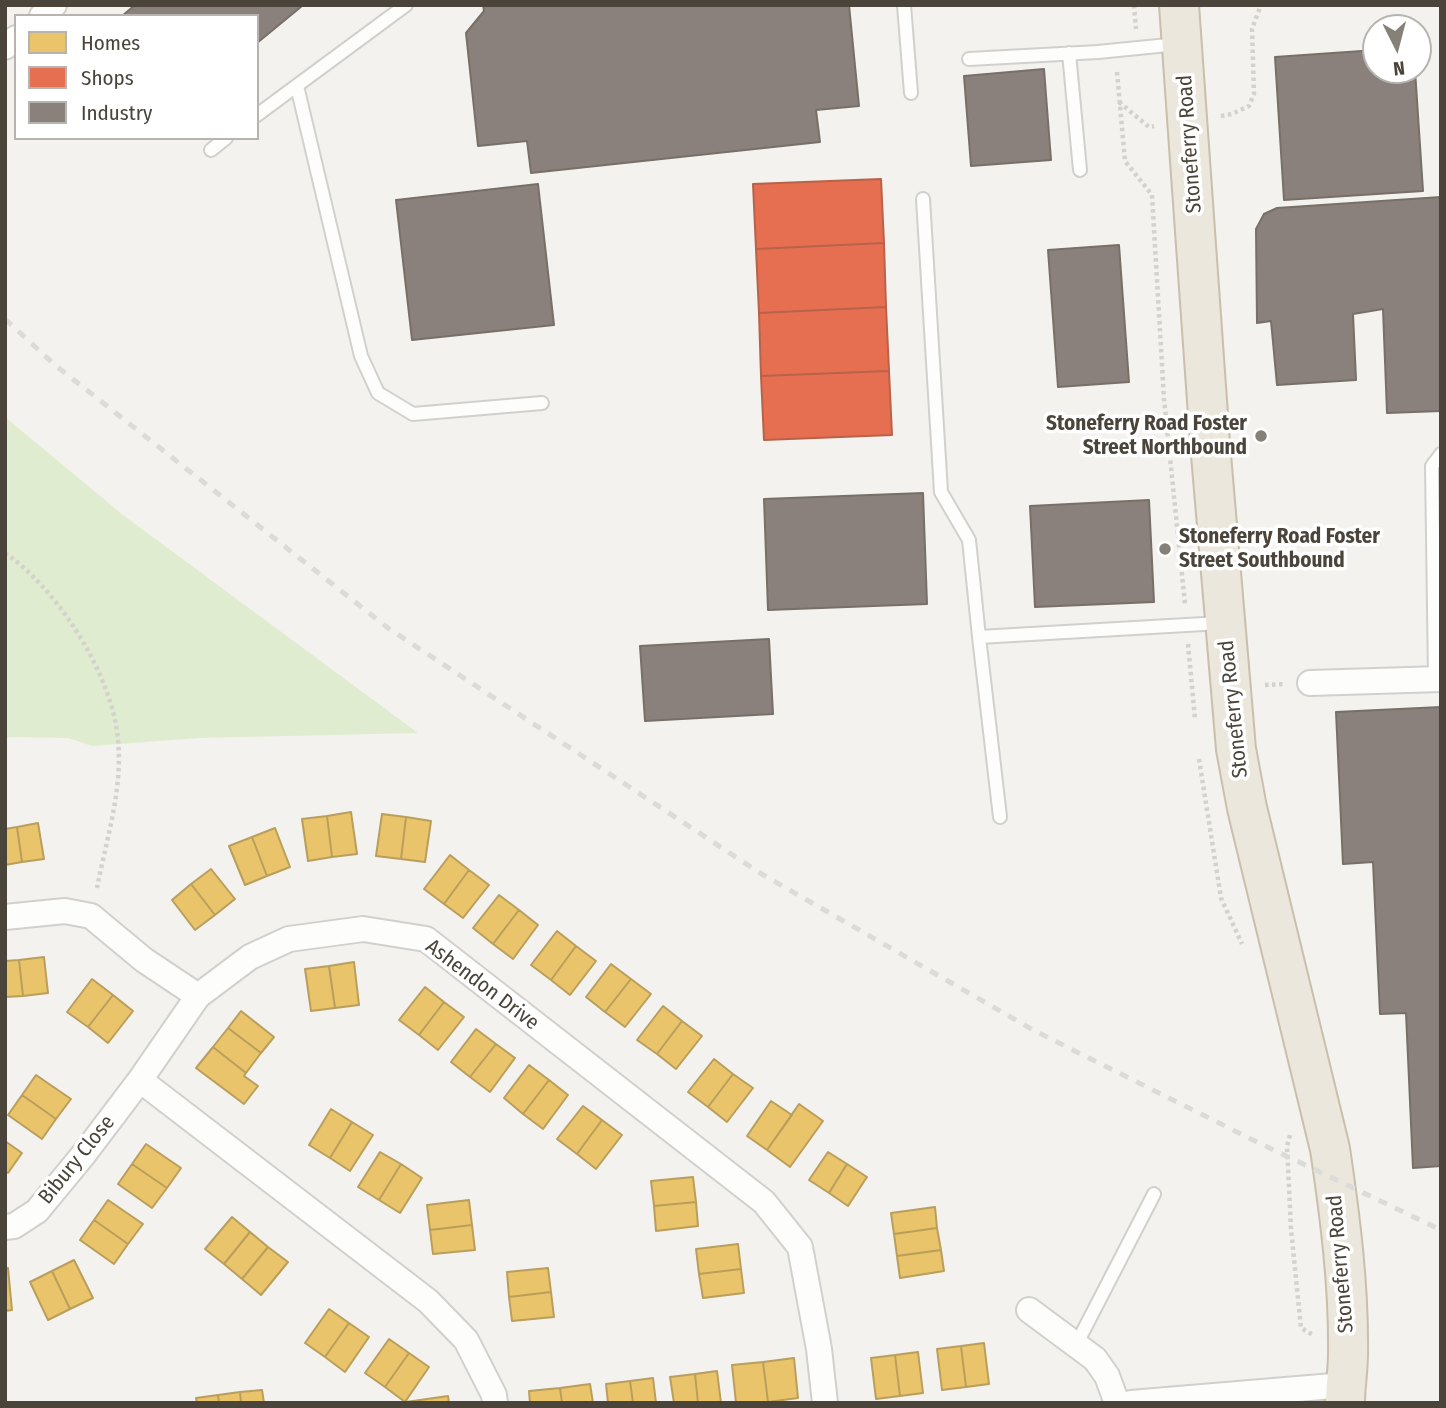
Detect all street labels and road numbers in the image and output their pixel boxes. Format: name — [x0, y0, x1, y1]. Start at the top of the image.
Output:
street label: Stoneferry Road — [1173, 74, 1207, 214]
street label: Stoneferry Road — [1214, 639, 1254, 779]
street label: Ashendon Drive — [420, 934, 544, 1036]
street label: Bibury Close — [34, 1111, 120, 1209]
street label: Stoneferry Road — [1322, 1194, 1360, 1334]

